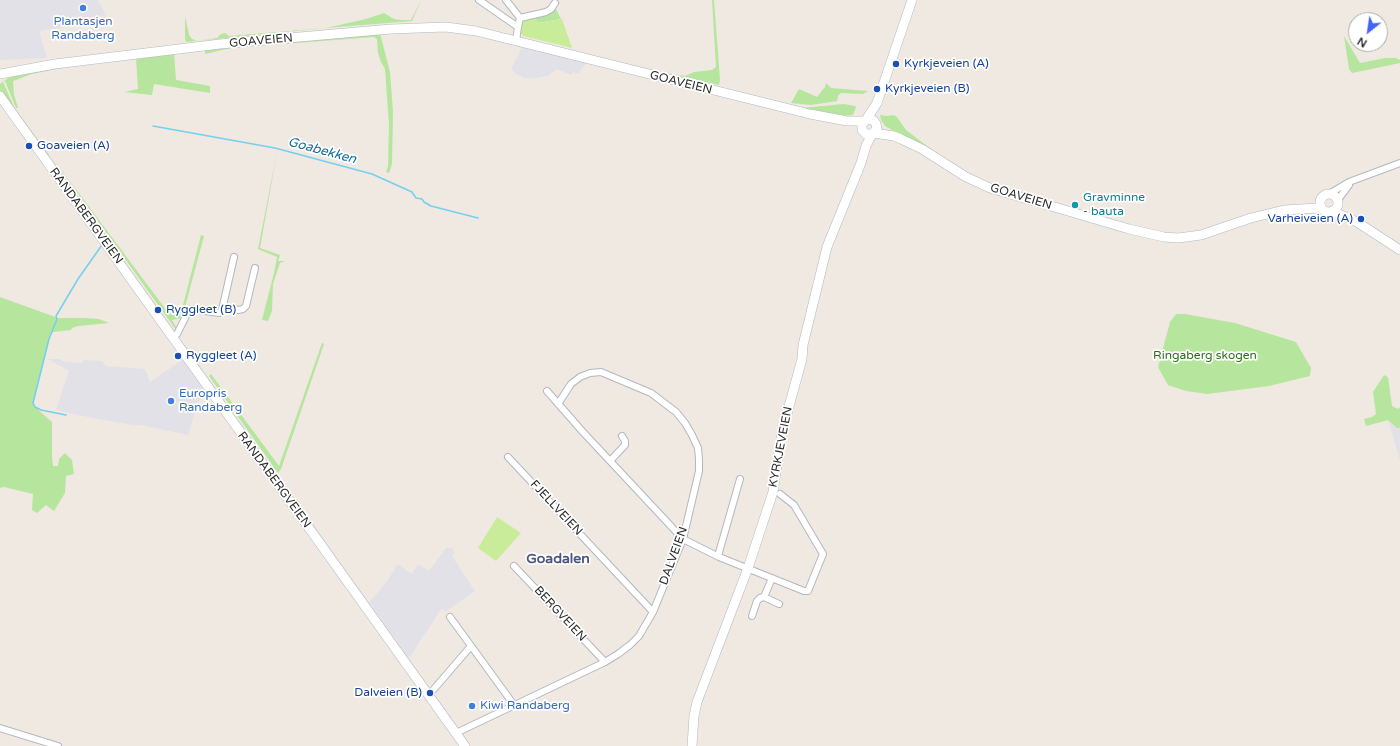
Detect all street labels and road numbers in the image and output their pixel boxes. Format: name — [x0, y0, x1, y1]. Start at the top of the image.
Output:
street label: GOAVEIEN — [229, 31, 293, 51]
street label: GOAVEIEN — [648, 68, 714, 98]
street label: RANDABERGVEIEN — [46, 165, 126, 267]
street label: GOAVEIEN — [988, 181, 1054, 213]
street label: KYRKJEVEIEN — [766, 405, 796, 489]
street label: RANDABERGVEIEN — [234, 429, 314, 531]
street label: FJELLVEIEN — [527, 477, 585, 539]
street label: DALVEIEN — [657, 525, 691, 587]
street label: BERGVEIEN — [531, 583, 589, 645]

